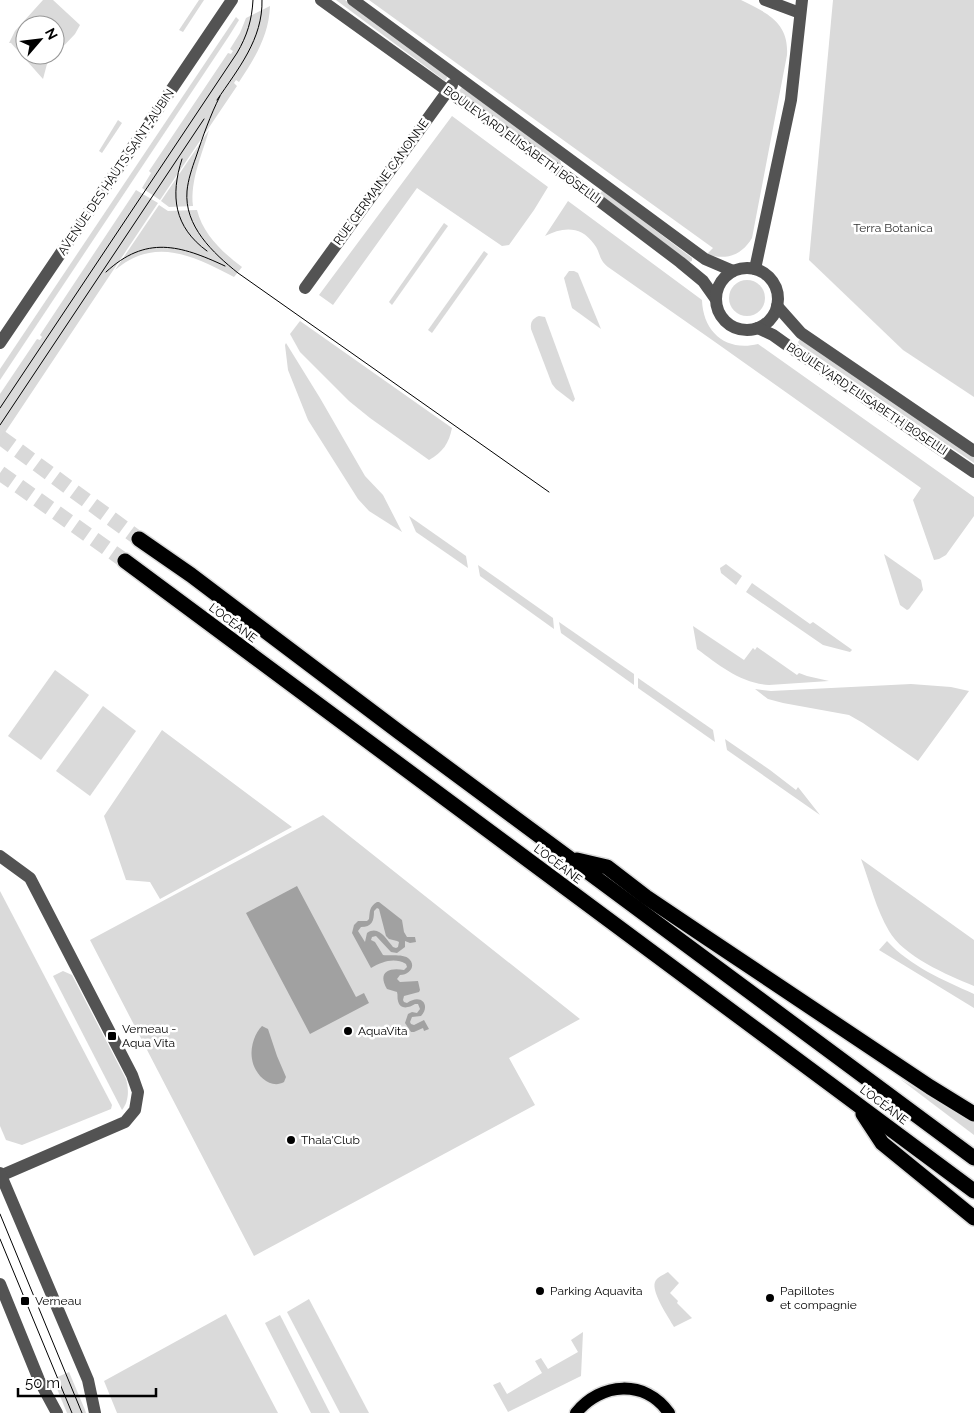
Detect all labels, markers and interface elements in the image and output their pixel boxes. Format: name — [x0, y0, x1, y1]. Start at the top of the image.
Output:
north arrow — [15, 15, 65, 65]
text: N — [42, 25, 61, 42]
street label: BOULEVARD ELISABETH BOSELLI — [441, 83, 603, 207]
street label: AVENUE DES HAUTS SAINT-AUBIN — [55, 86, 177, 258]
street label: RUE GERMAINE CANONNE — [330, 116, 432, 248]
park label: Terra Botanica — [853, 221, 933, 235]
street label: BOULEVARD ELISABETH BOSELLI — [784, 340, 950, 458]
street label: L’OCÉANE — [206, 600, 260, 646]
street label: L’OCÉANE — [531, 841, 585, 887]
place label: Verneau - Aqua Vita — [122, 1022, 176, 1050]
place label: AquaVita — [358, 1024, 408, 1038]
marker: AquaVita — [342, 1025, 354, 1037]
marker: Verneau - Aqua Vita — [106, 1030, 118, 1042]
street label: L’OCÉANE — [857, 1082, 911, 1128]
place label: Thala'Club — [301, 1133, 360, 1147]
marker: Thala'Club — [285, 1134, 297, 1146]
place label: Parking Aquavita — [550, 1284, 643, 1298]
place label: Papillotes et compagnie — [780, 1284, 857, 1312]
marker: Parking Aquavita — [534, 1285, 546, 1297]
marker: Papillotes et compagnie — [764, 1292, 776, 1304]
place label: Verneau — [35, 1294, 81, 1308]
marker: Verneau — [19, 1295, 31, 1307]
scale bar — [18, 1366, 155, 1398]
text: 50 m — [25, 1374, 60, 1392]

